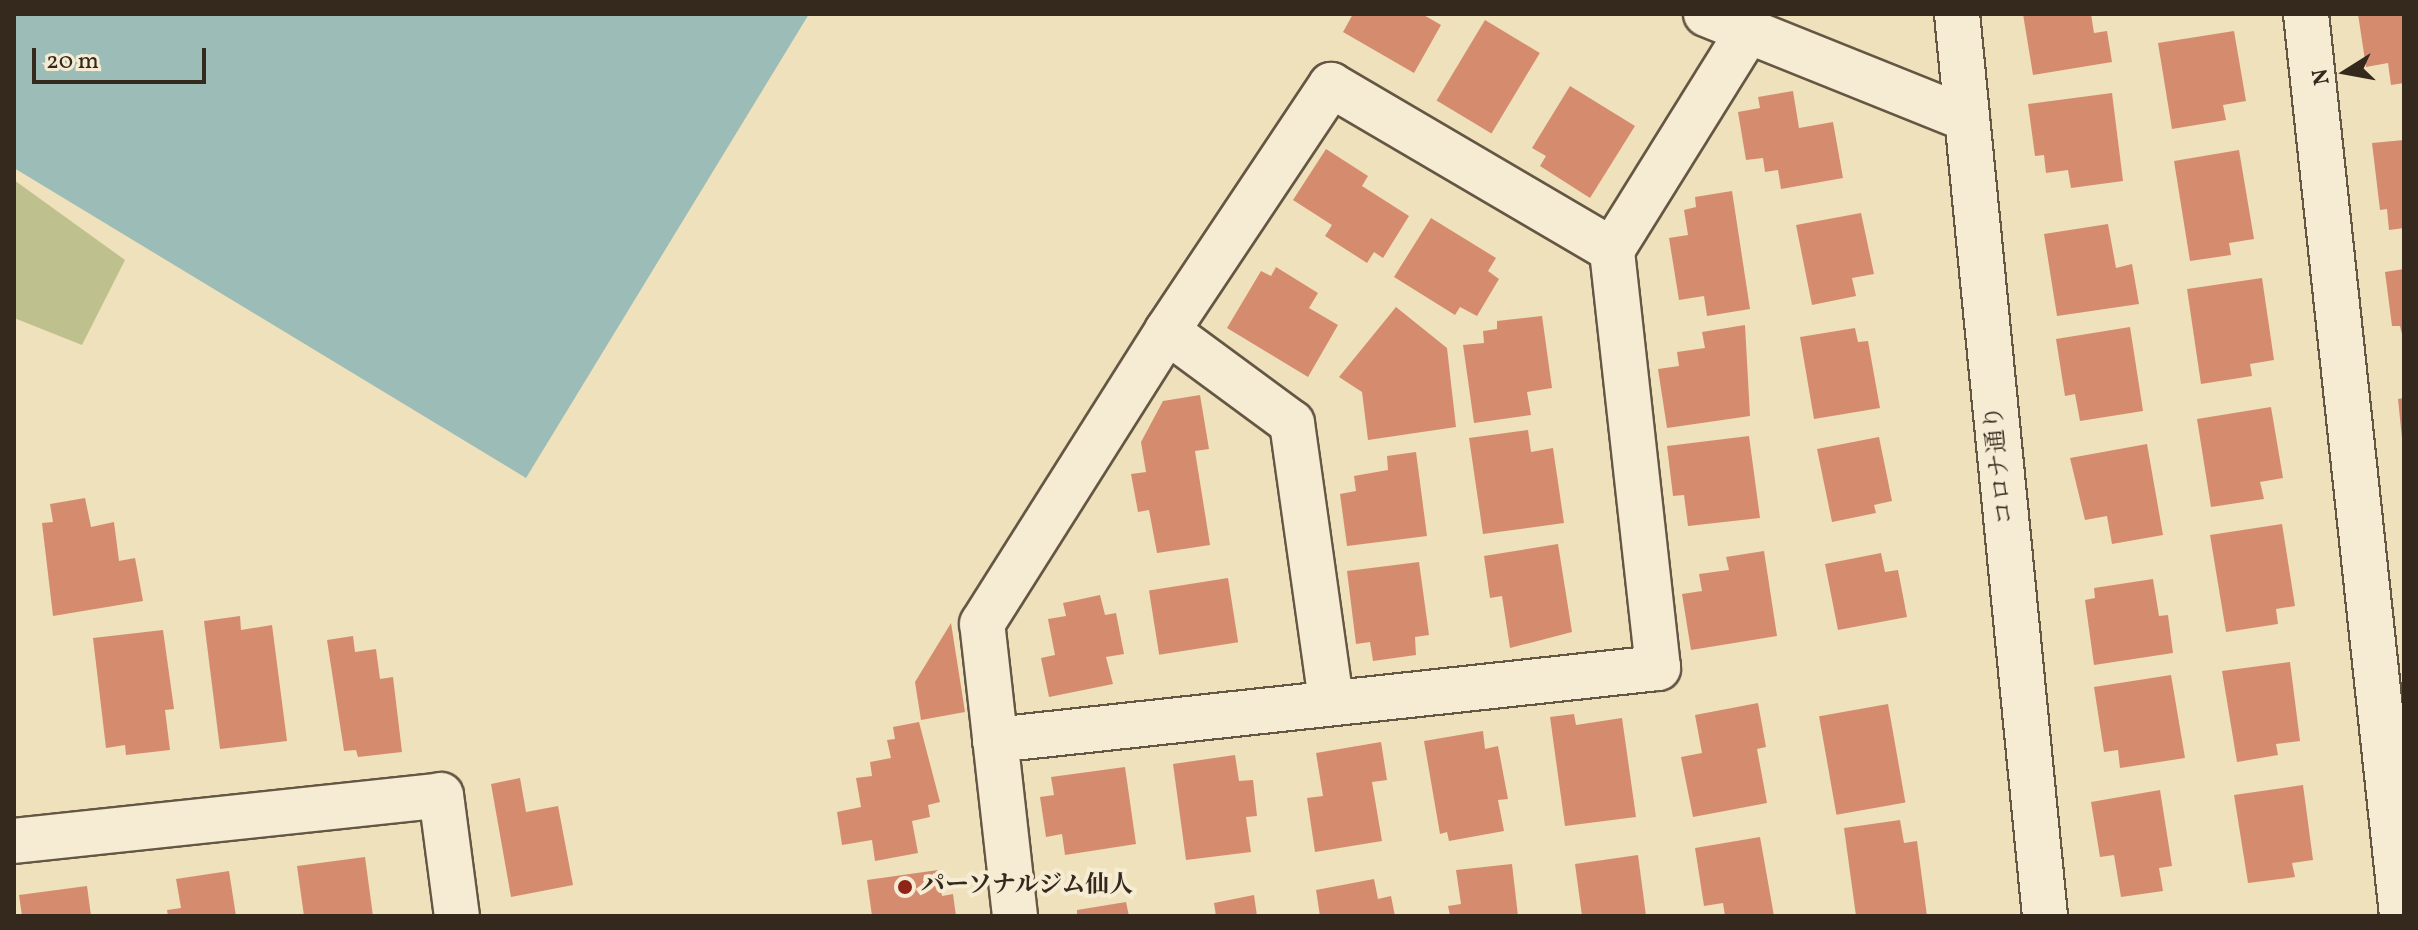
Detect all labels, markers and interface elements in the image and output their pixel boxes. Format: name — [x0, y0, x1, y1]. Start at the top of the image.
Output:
scale bar — [36, 32, 210, 82]
north arrow — [2306, 32, 2386, 112]
text: 20 m — [46, 45, 99, 79]
text: N — [2305, 66, 2339, 87]
street label: コロナ通り — [1980, 404, 2022, 526]
place label: パーソナルジム仙人 — [921, 873, 1137, 901]
marker: パーソナルジム仙人 — [896, 878, 914, 896]

